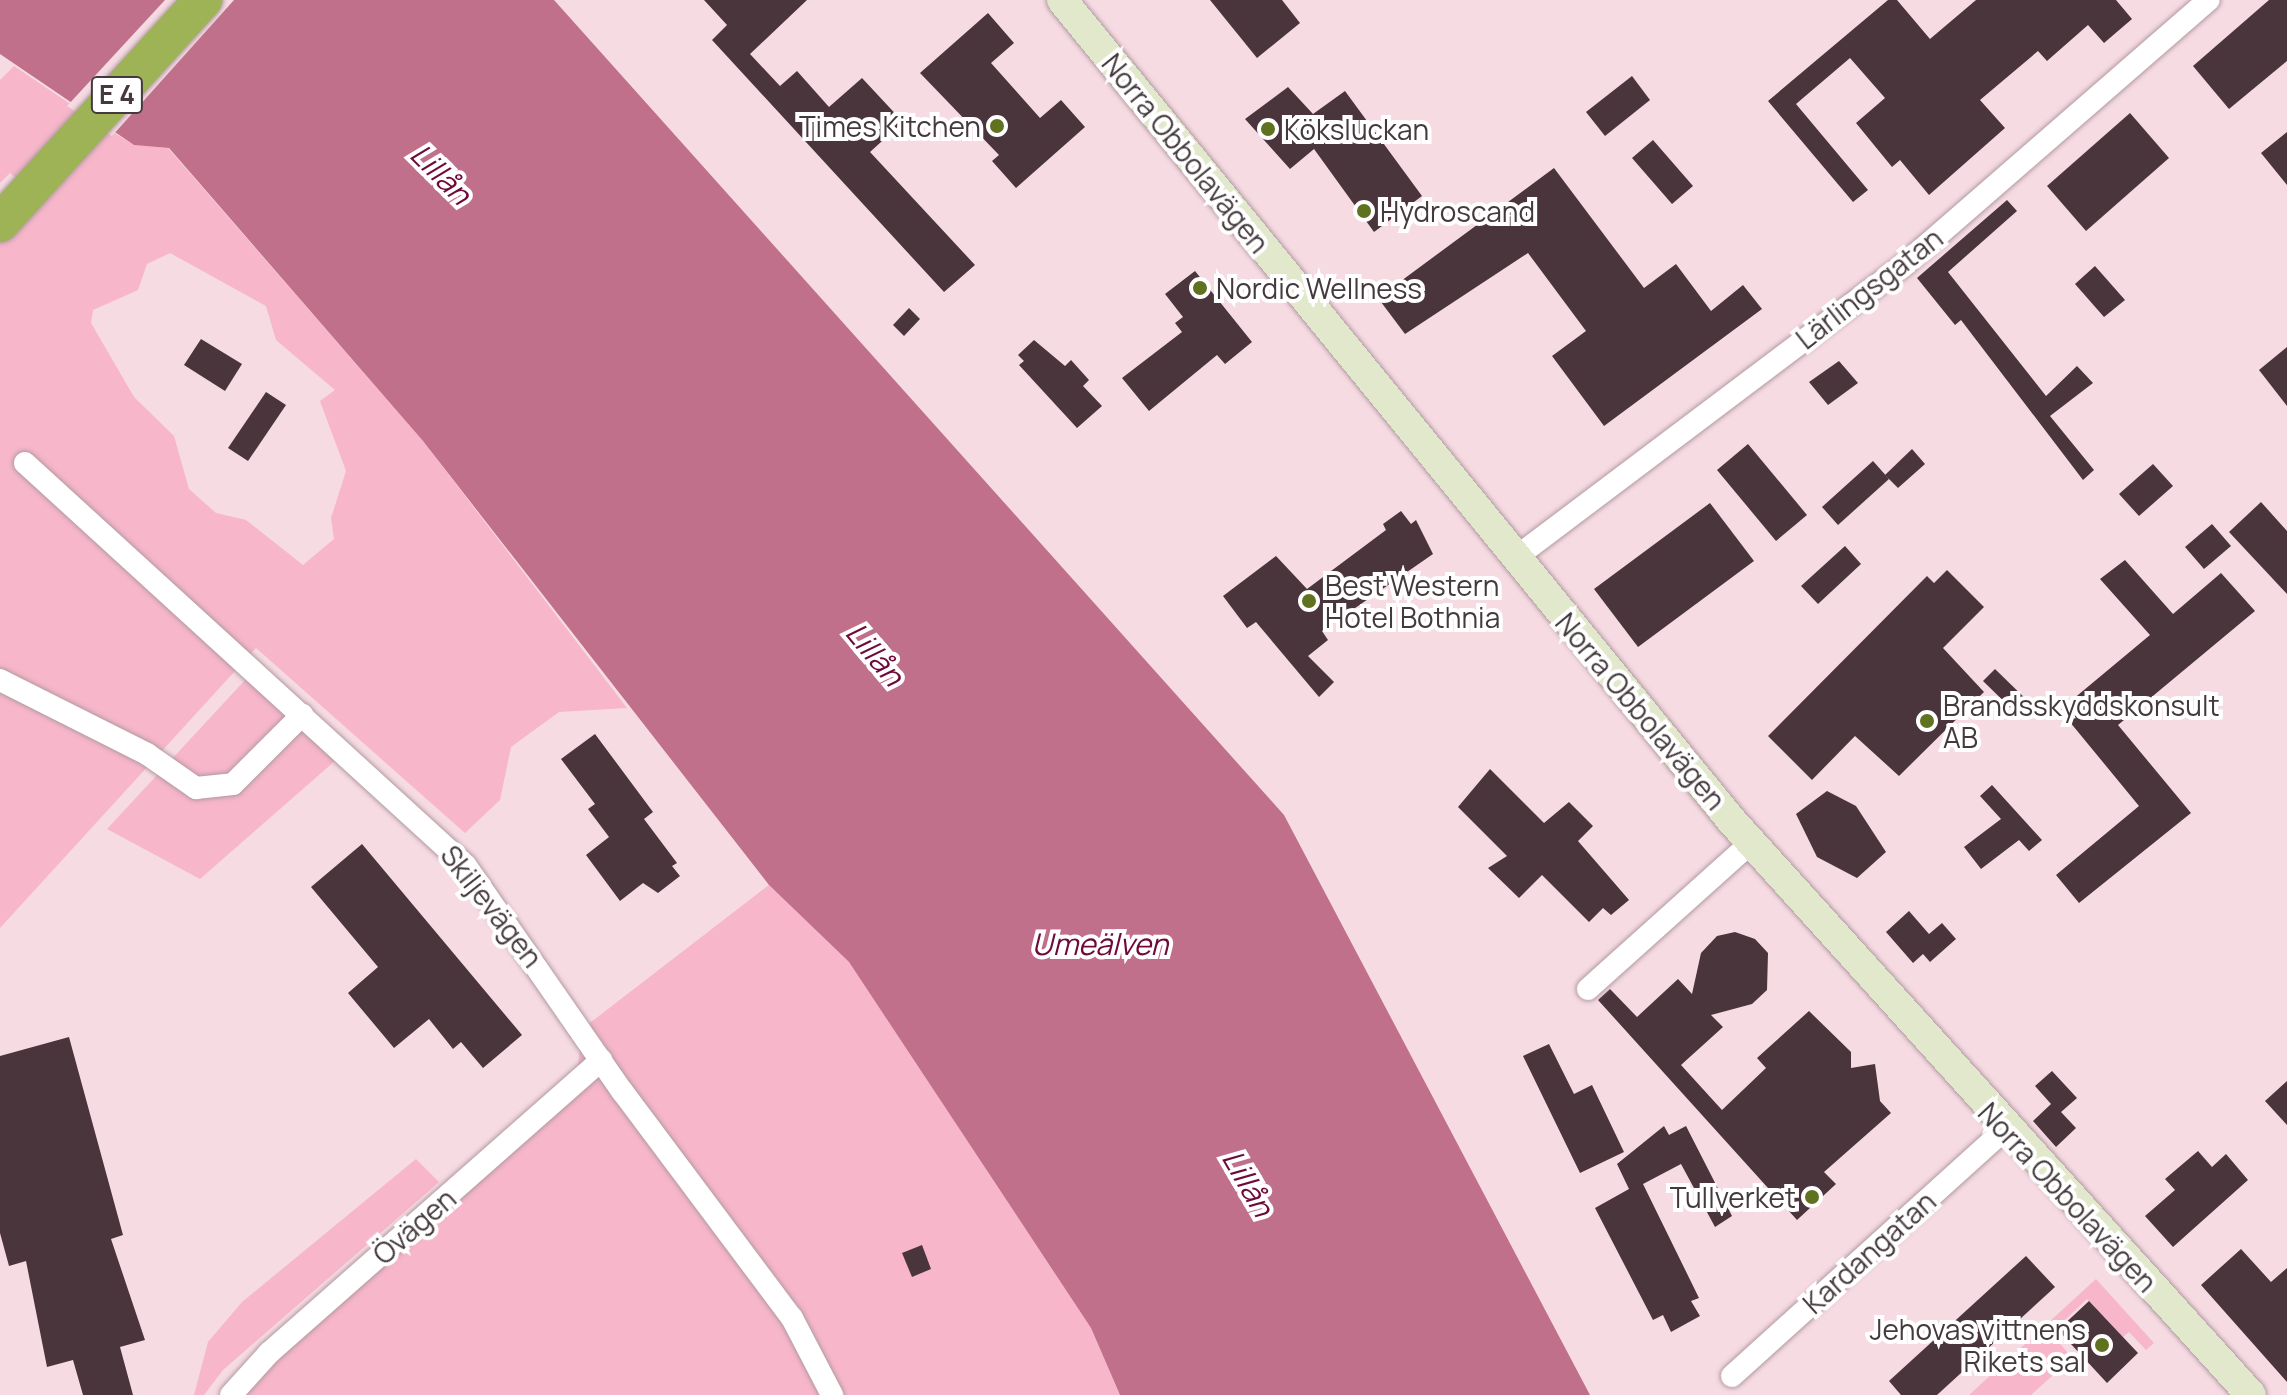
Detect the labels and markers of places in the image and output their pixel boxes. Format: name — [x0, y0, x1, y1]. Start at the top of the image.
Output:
place label: Times Kitchen — [799, 109, 981, 143]
place label: Köksluckan — [1284, 112, 1429, 146]
marker: Times Kitchen — [988, 117, 1006, 135]
marker: Köksluckan — [1259, 120, 1277, 138]
place label: Hydroscand — [1380, 194, 1535, 228]
marker: Hydroscand — [1355, 202, 1373, 220]
place label: Nordic Wellness — [1216, 271, 1422, 305]
marker: Nordic Wellness — [1191, 279, 1209, 297]
place label: Best Western Hotel Bothnia — [1325, 568, 1500, 634]
marker: Best Western Hotel Bothnia — [1300, 592, 1318, 610]
place label: Brandsskyddskonsult AB — [1943, 688, 2220, 754]
marker: Brandsskyddskonsult AB — [1918, 712, 1936, 730]
place label: Tullverket — [1670, 1180, 1796, 1214]
marker: Tullverket — [1803, 1188, 1821, 1206]
place label: Jehovas vittnens Rikets sal — [1869, 1312, 2086, 1378]
marker: Jehovas vittnens Rikets sal — [2093, 1336, 2111, 1354]

